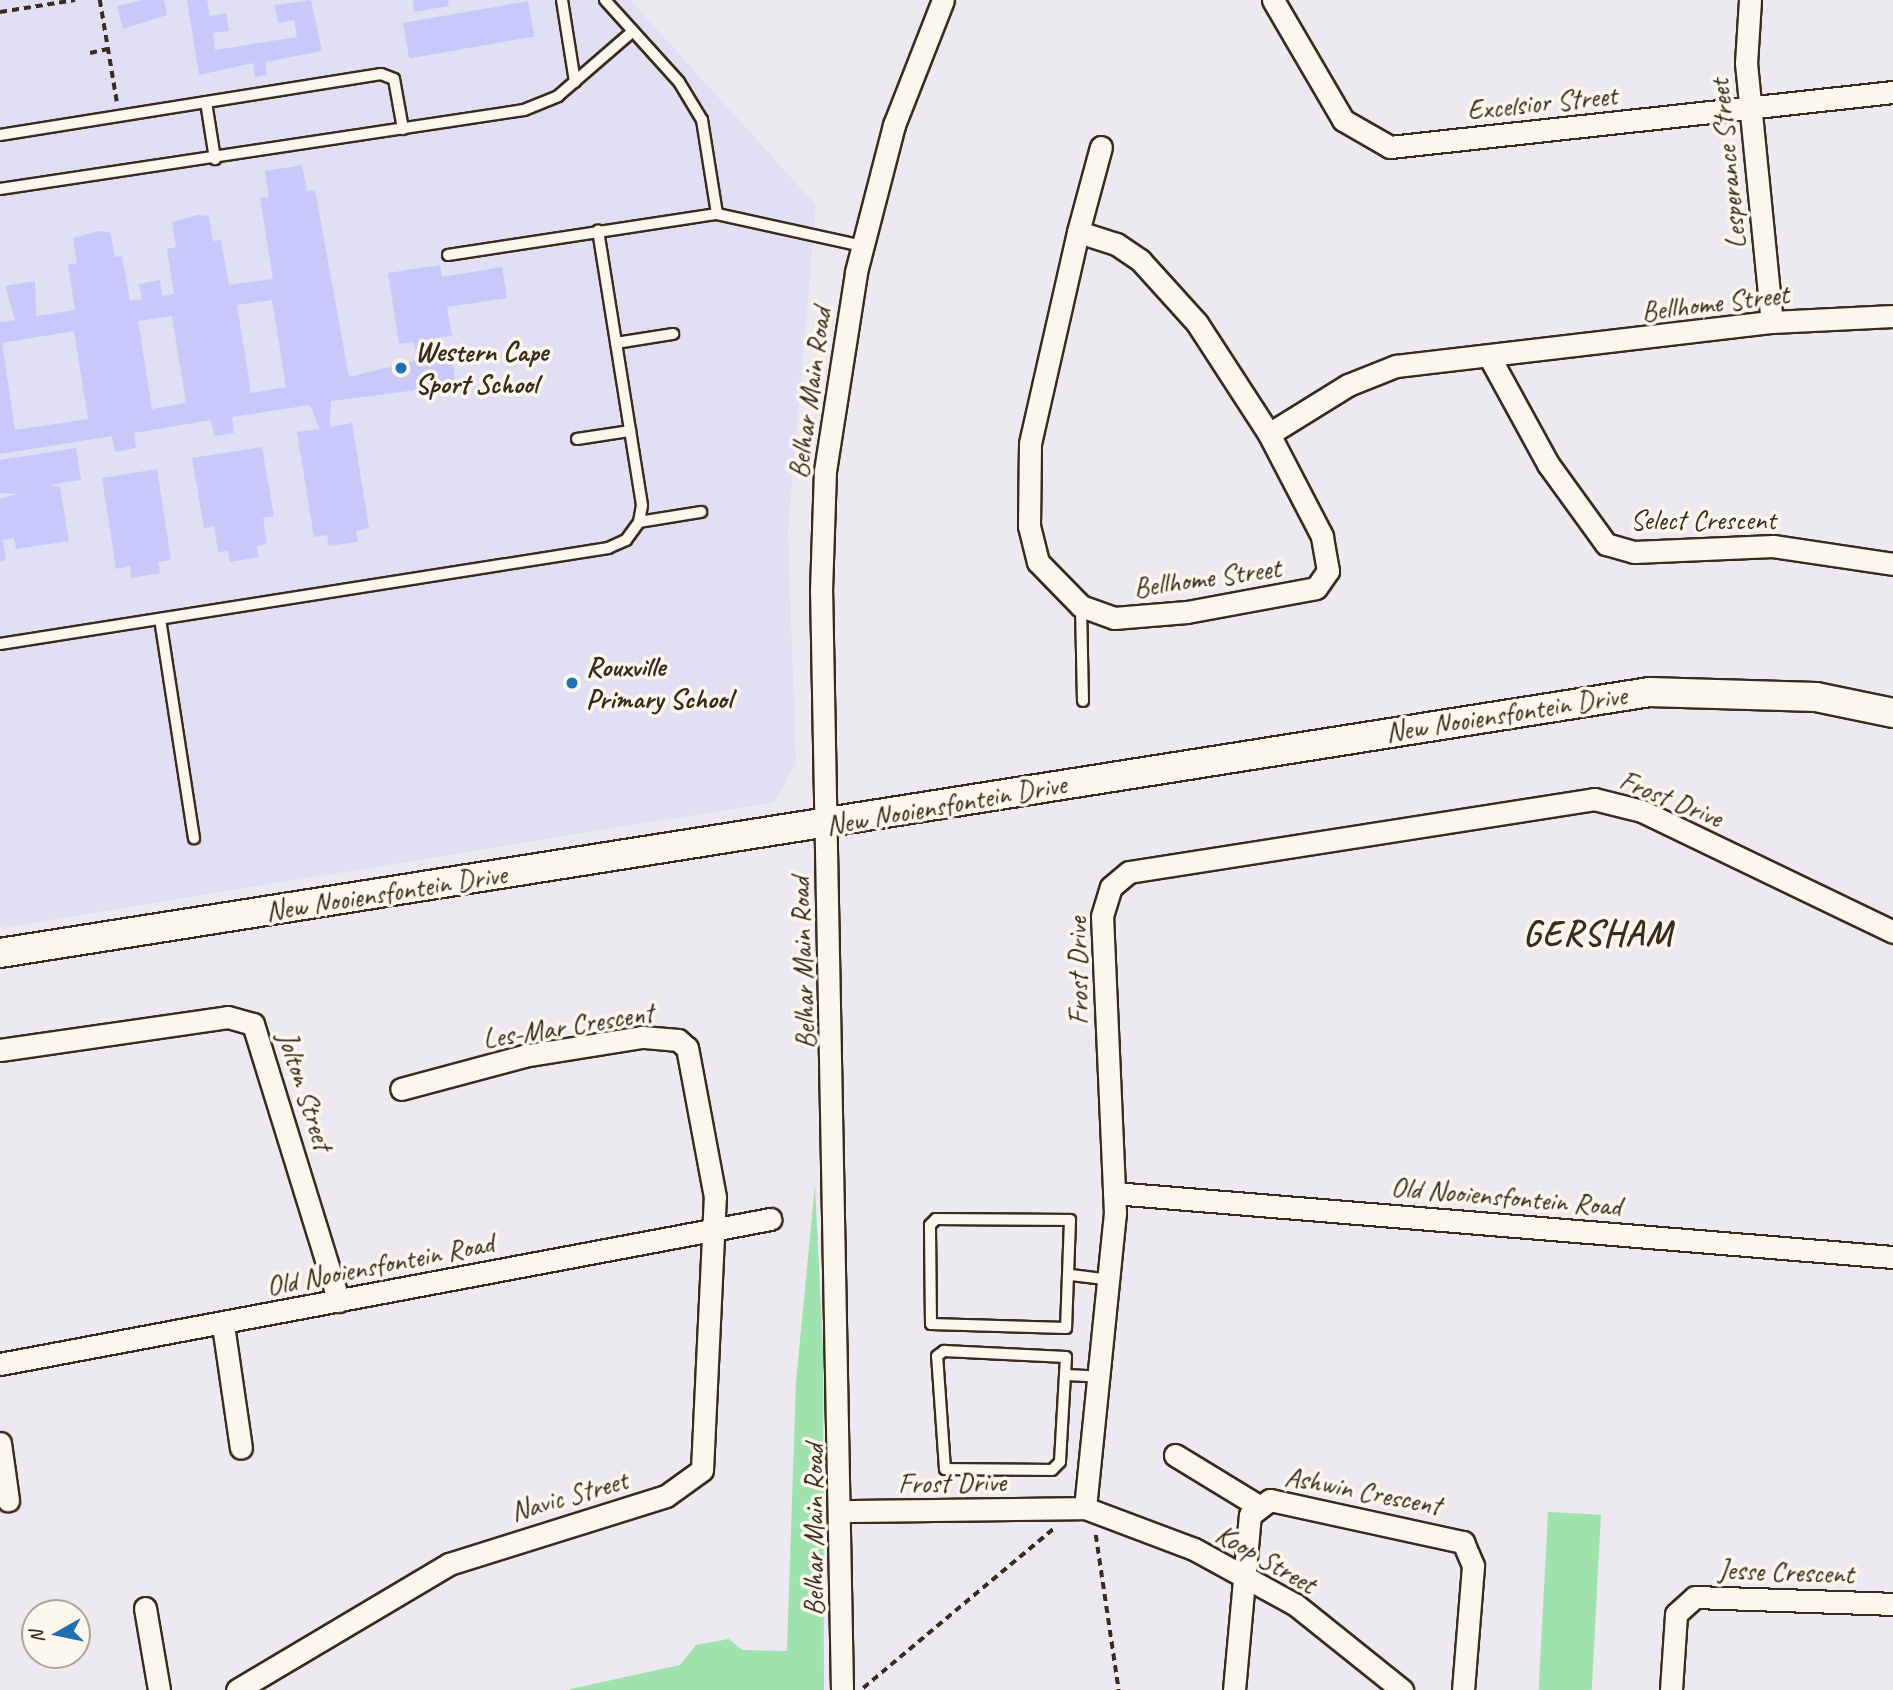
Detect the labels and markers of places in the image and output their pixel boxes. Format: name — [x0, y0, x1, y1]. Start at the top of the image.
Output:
place label: Western Cape Sport School — [415, 335, 549, 401]
marker: Western Cape Sport School — [393, 360, 409, 376]
place label: Rouxville Primary School — [586, 650, 732, 716]
marker: Rouxville Primary School — [564, 675, 580, 691]

